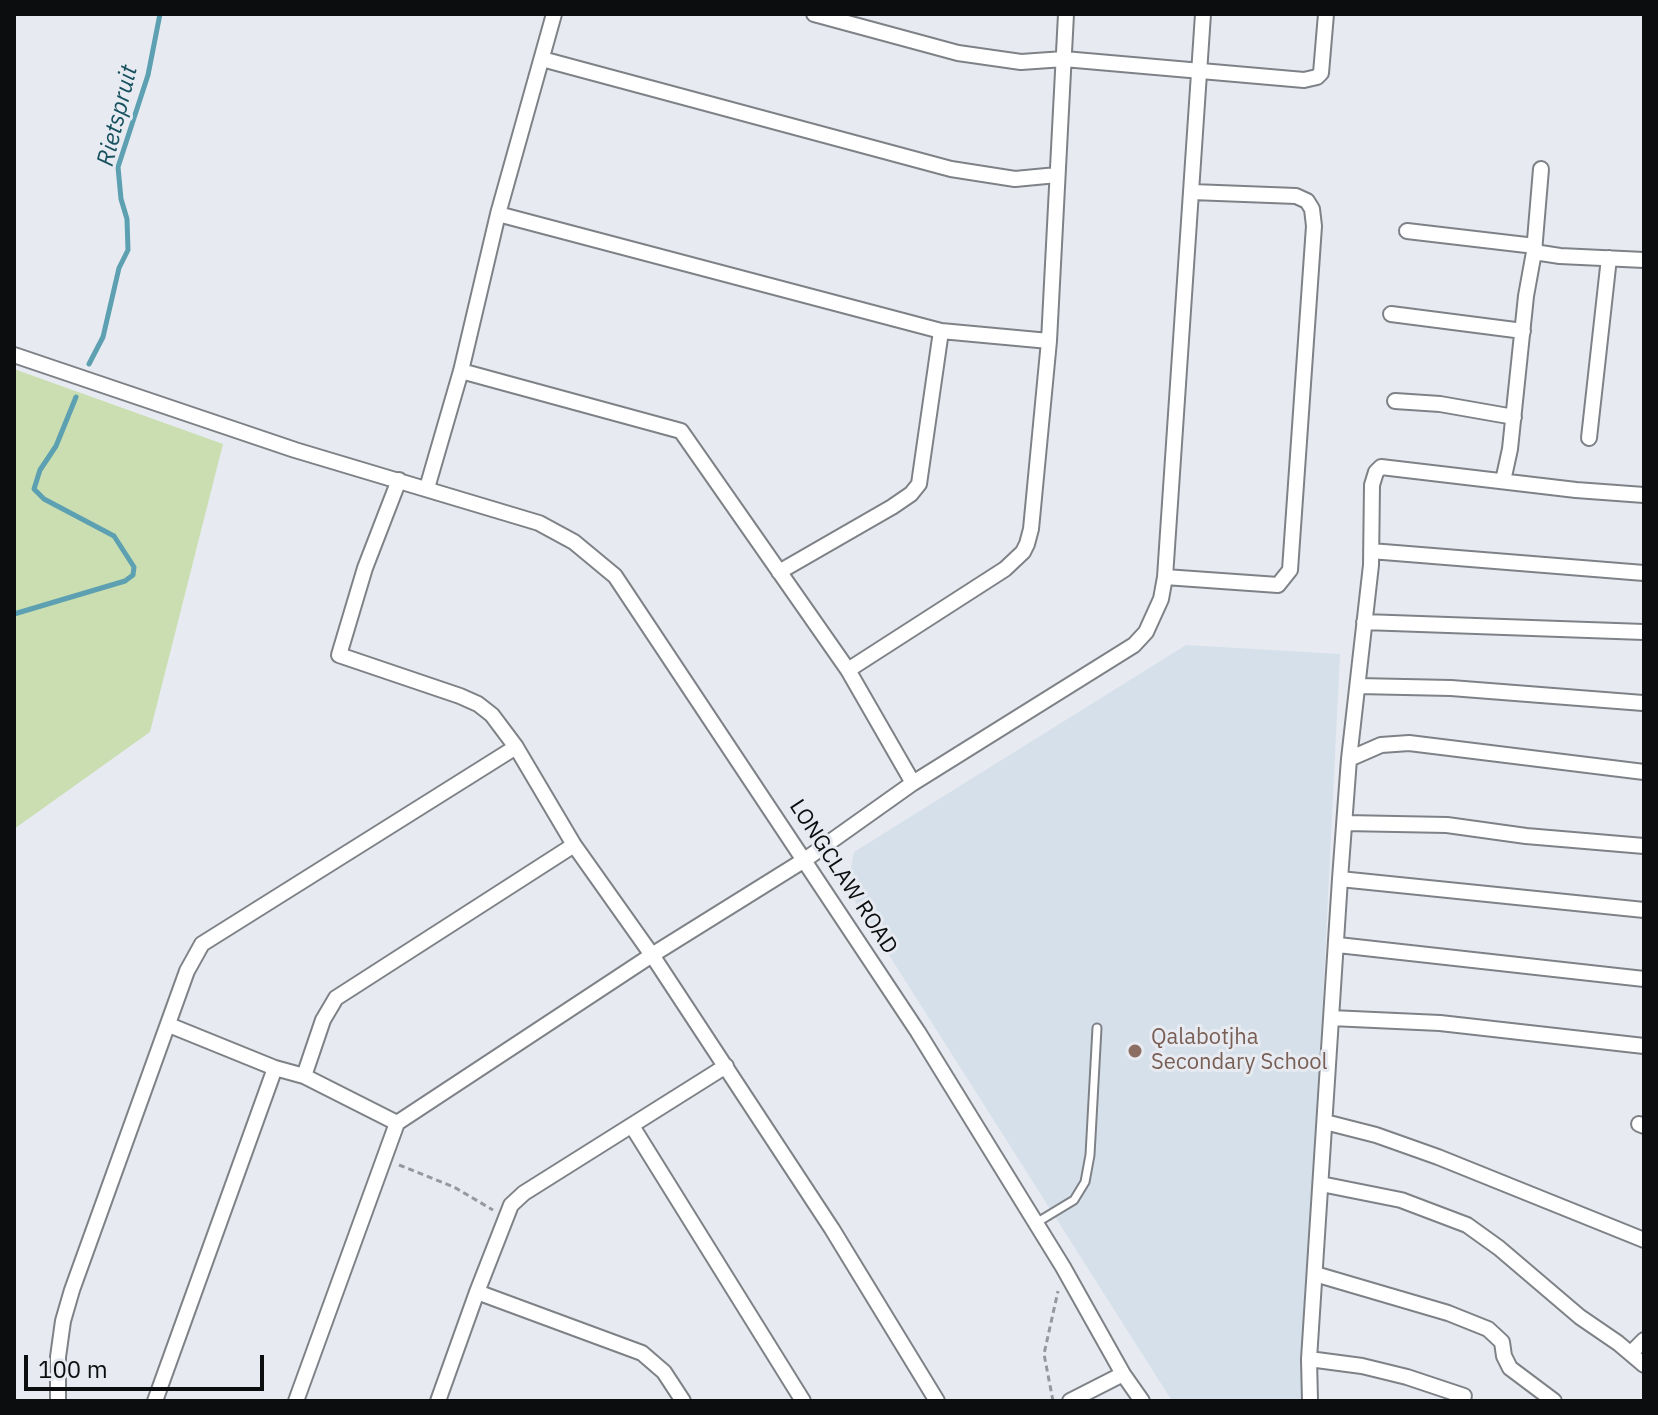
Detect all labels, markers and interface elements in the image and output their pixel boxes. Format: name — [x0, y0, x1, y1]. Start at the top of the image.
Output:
water label: Rietspruit — [92, 63, 144, 169]
street label: LONGCLAW ROAD — [783, 795, 903, 959]
place label: Qalabotjha Secondary School — [1151, 1025, 1328, 1076]
marker: Qalabotjha Secondary School — [1126, 1042, 1144, 1060]
scale bar — [28, 1339, 268, 1389]
text: 100 m — [38, 1353, 108, 1385]

